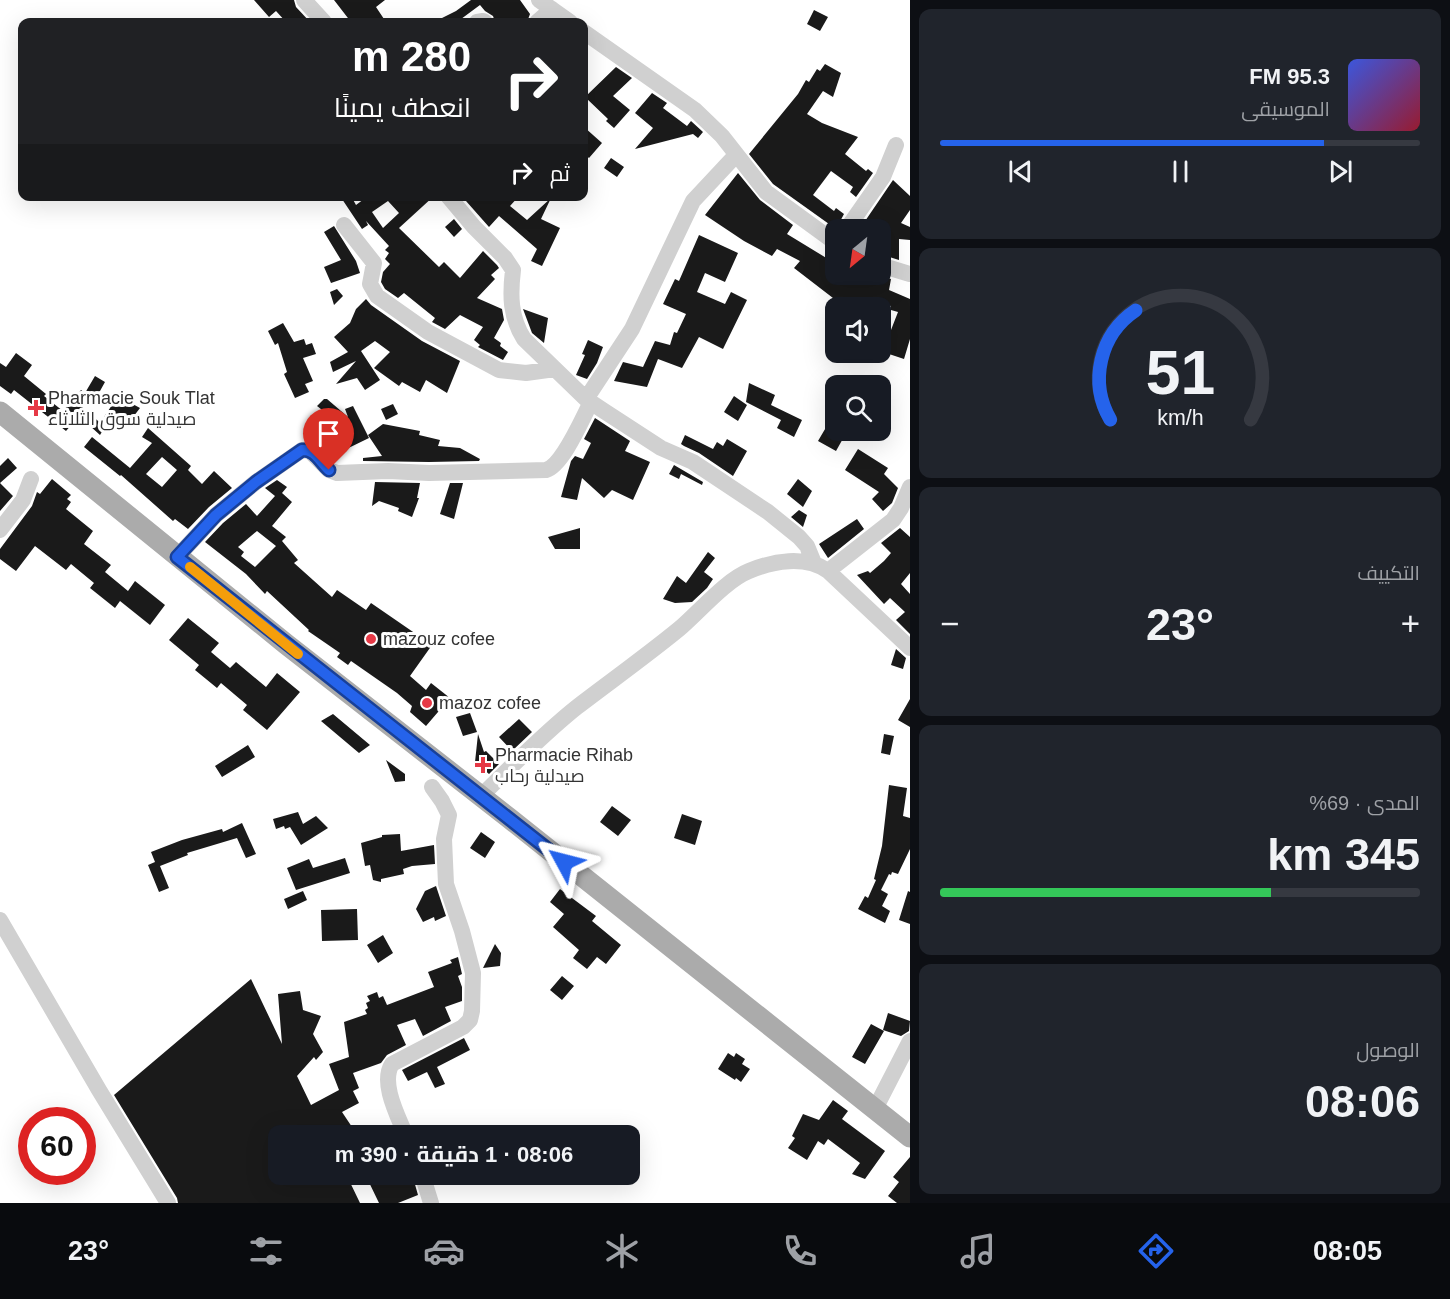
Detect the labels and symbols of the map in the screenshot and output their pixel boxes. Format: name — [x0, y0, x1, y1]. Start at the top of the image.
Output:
north arrow — [825, 219, 891, 285]
place label: Pharmacie Souk Tlat صيدلية سوق الثلاثاء — [48, 388, 215, 431]
marker: Pharmacie Souk Tlat صيدلية سوق الثلاثاء — [29, 401, 43, 415]
pin — [303, 408, 354, 470]
place label: mazouz cofee — [383, 629, 495, 649]
marker: mazouz cofee — [364, 632, 378, 646]
place label: mazoz cofee — [439, 693, 541, 713]
marker: mazoz cofee — [420, 696, 434, 710]
place label: Pharmacie Rihab صيدلية رحاب — [495, 745, 633, 787]
marker: Pharmacie Rihab صيدلية رحاب — [476, 758, 490, 772]
position arrow — [532, 830, 596, 894]
speed limit sign: 60 — [18, 1107, 96, 1185]

